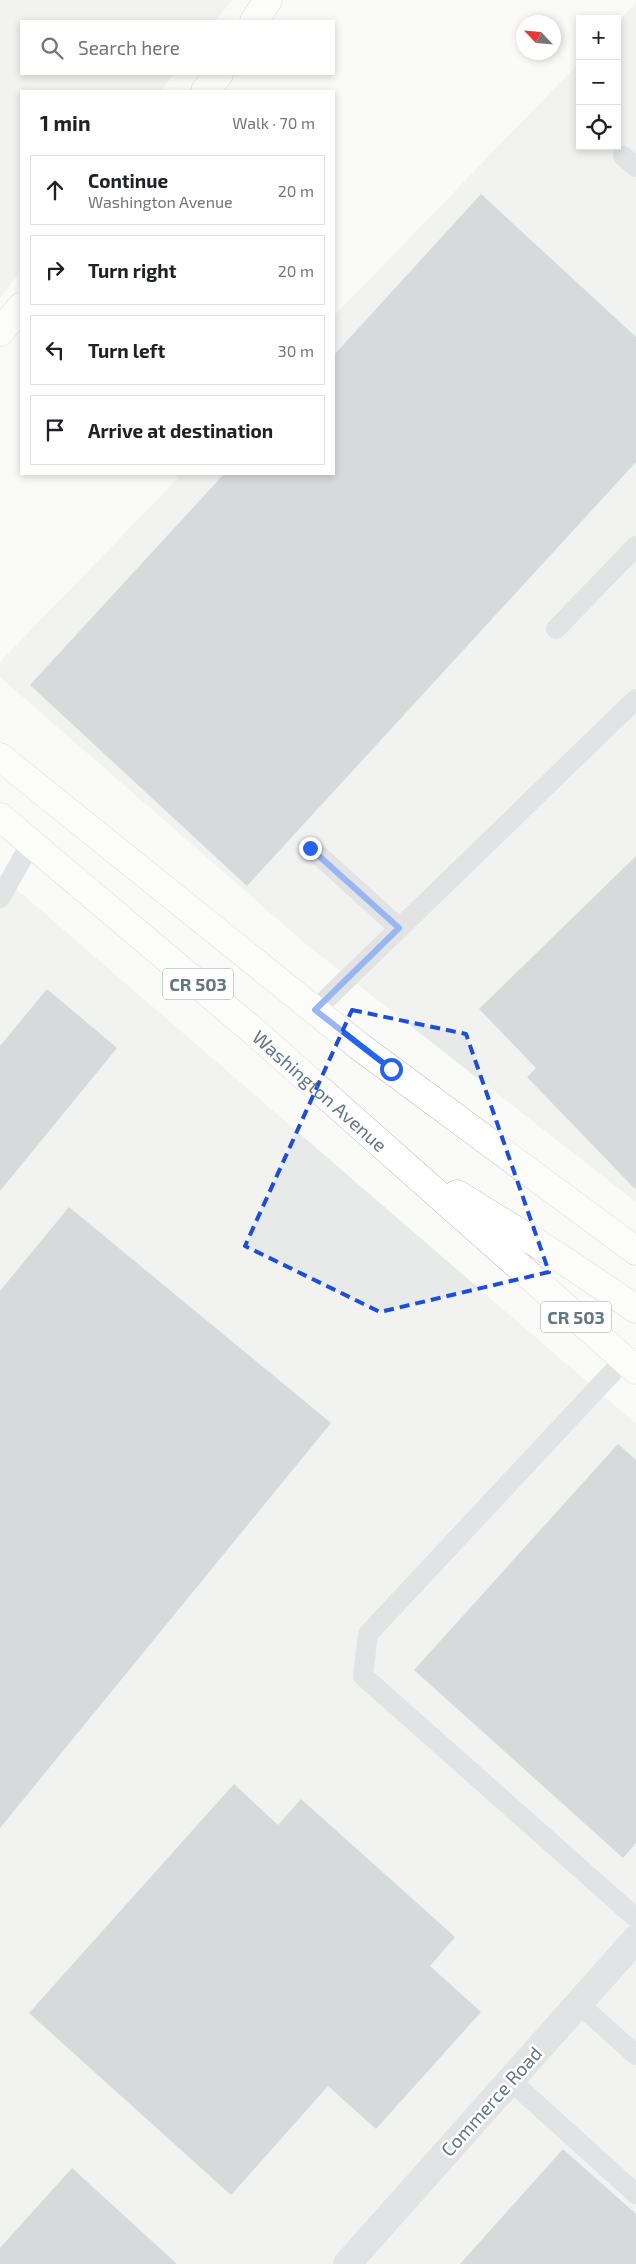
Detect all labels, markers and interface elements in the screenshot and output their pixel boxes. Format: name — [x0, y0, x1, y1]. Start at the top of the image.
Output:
north arrow — [516, 15, 561, 60]
map controls — [576, 15, 621, 150]
button: + — [576, 15, 621, 60]
search box — [20, 20, 335, 75]
icon: search — [38, 34, 66, 62]
text: Search here — [78, 36, 180, 59]
button: − — [576, 60, 621, 105]
button: locate — [576, 105, 621, 150]
text: 1 min — [40, 110, 91, 135]
text: Walk · 70 m — [232, 113, 315, 132]
text: Continue — [88, 169, 168, 192]
icon: ahead — [41, 176, 69, 204]
text: 20 m — [278, 181, 314, 200]
text: Washington Avenue — [88, 192, 233, 211]
icon: right — [41, 256, 69, 284]
text: Turn right — [88, 259, 176, 282]
text: 20 m — [278, 261, 314, 280]
icon: left — [41, 336, 69, 364]
text: Turn left — [88, 339, 165, 362]
text: 30 m — [278, 341, 314, 360]
icon: arrive — [41, 416, 69, 444]
text: Arrive at destination — [88, 419, 273, 442]
route end — [299, 837, 322, 860]
road number: CR 503 — [163, 969, 233, 1000]
street label: Washington Avenue — [248, 1025, 392, 1156]
route start — [380, 1058, 403, 1081]
road number: CR 503 — [541, 1301, 611, 1332]
street label: Commerce Road — [436, 2041, 546, 2161]

